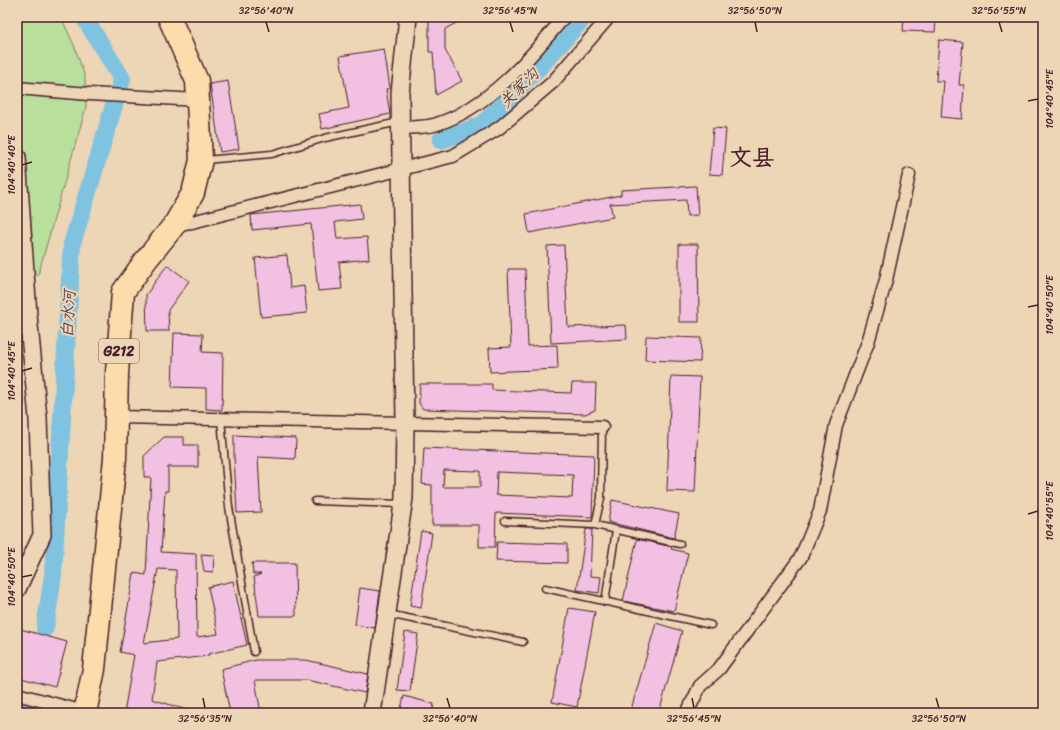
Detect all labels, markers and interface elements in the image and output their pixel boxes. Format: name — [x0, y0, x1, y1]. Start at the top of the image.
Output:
text: 32°56'40"N — [239, 2, 293, 20]
text: 32°56'45"N — [483, 2, 537, 20]
text: 32°56'50"N — [728, 2, 782, 20]
text: 32°56'55"N — [972, 2, 1026, 20]
water label: 关家沟 — [492, 59, 548, 115]
text: 104°40'45"E — [1041, 68, 1059, 129]
text: 104°40'40"E — [3, 134, 21, 195]
district label: 文县 — [729, 137, 775, 178]
text: 104°40'50"E — [1041, 274, 1059, 335]
water label: 白水河 — [52, 286, 84, 339]
road number: G212 — [99, 339, 139, 363]
text: 104°40'45"E — [3, 340, 21, 401]
text: 104°40'55"E — [1041, 480, 1059, 541]
text: 104°40'50"E — [3, 546, 21, 607]
text: 32°56'35"N — [178, 710, 232, 728]
text: 32°56'40"N — [423, 710, 477, 728]
text: 32°56'45"N — [667, 710, 721, 728]
text: 32°56'50"N — [912, 710, 966, 728]

